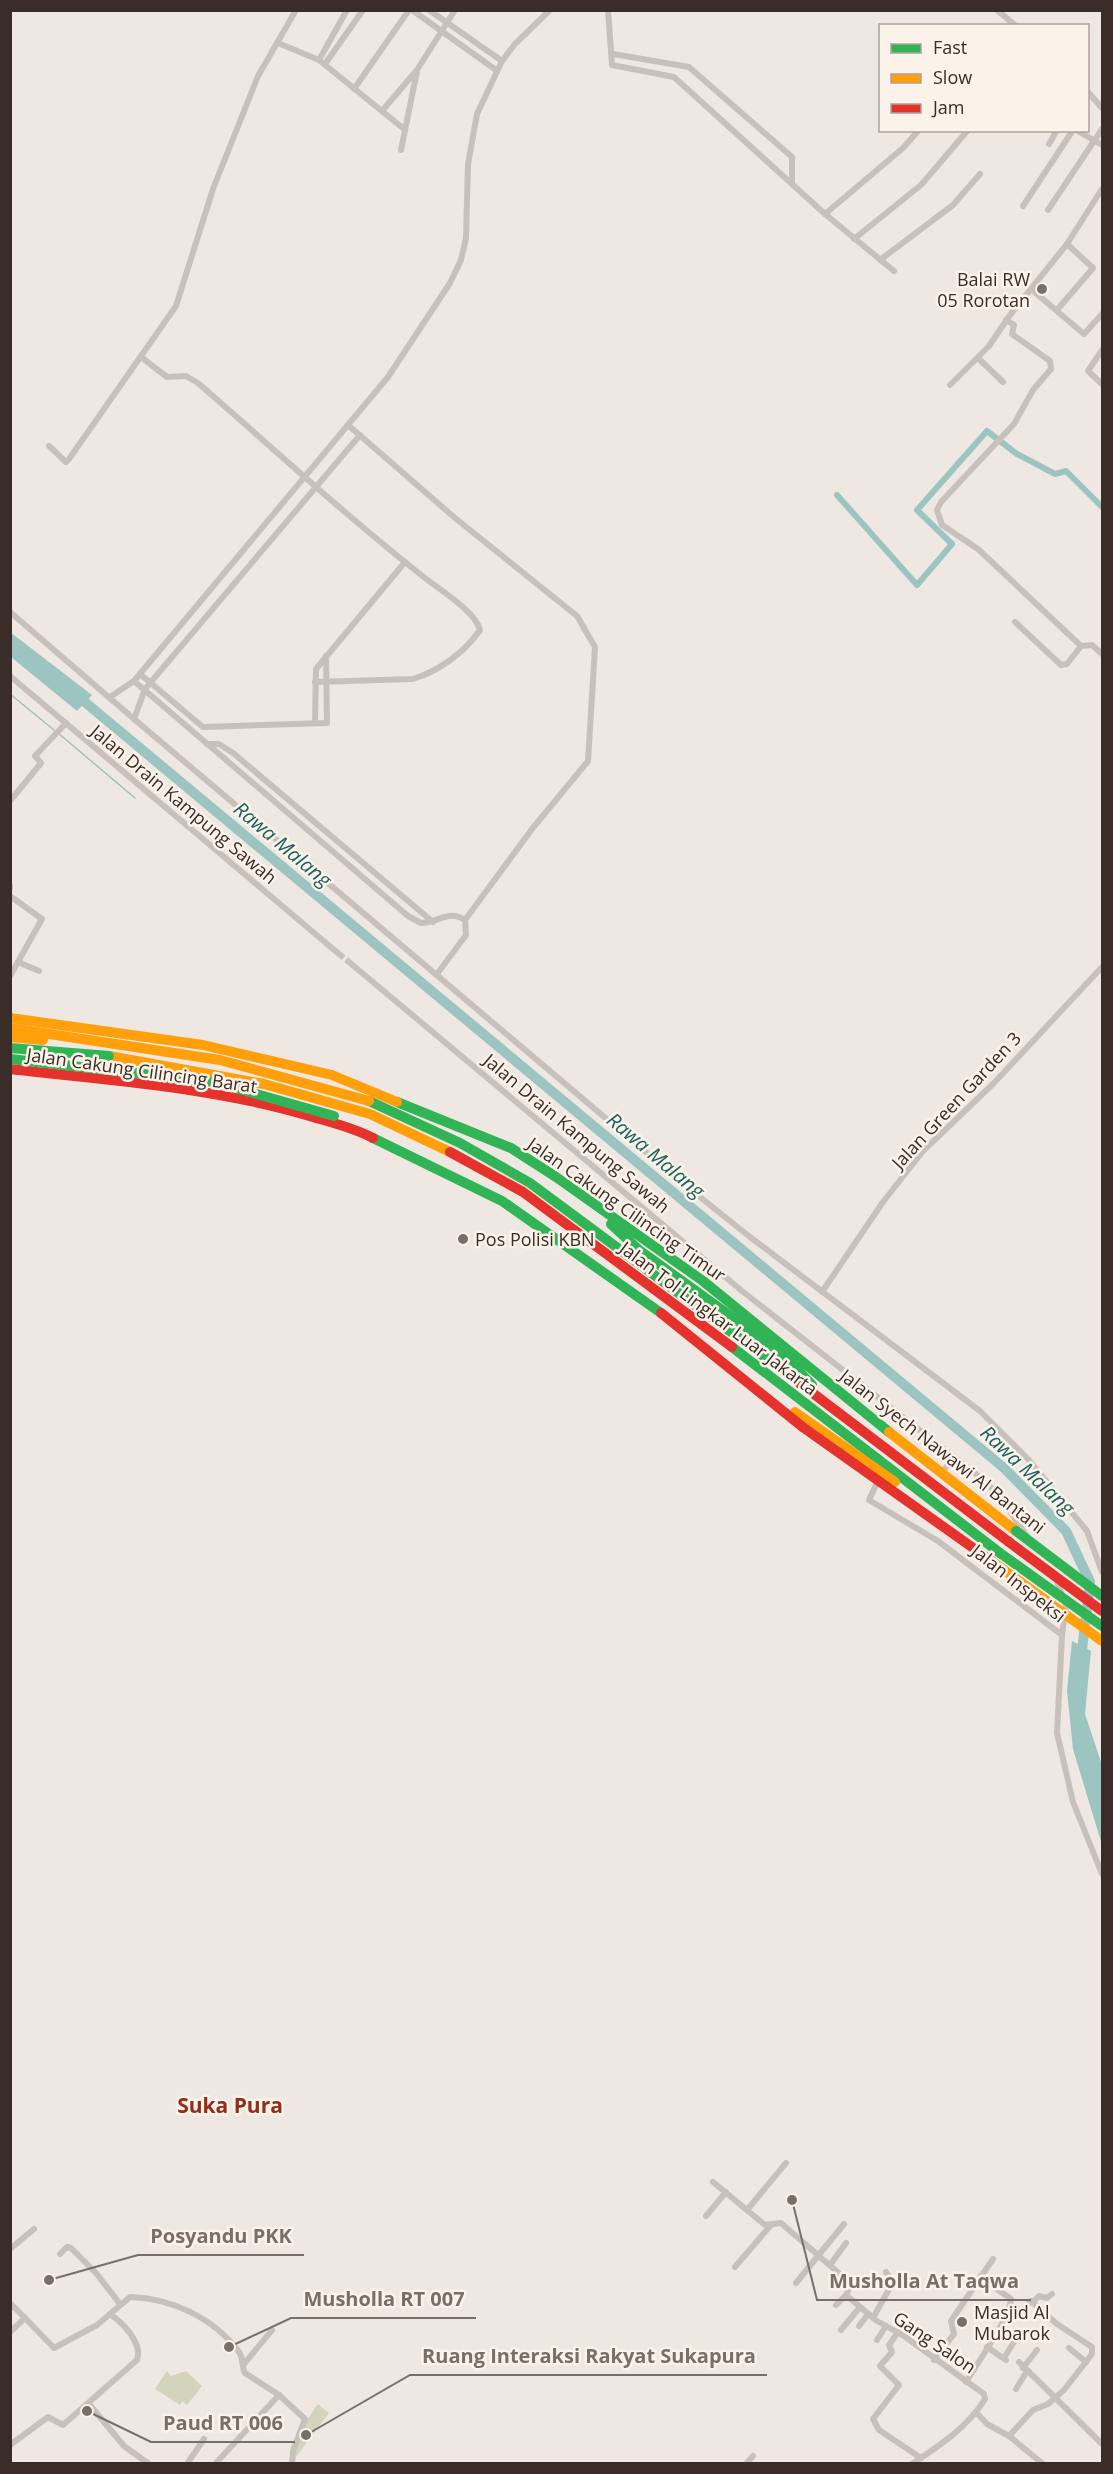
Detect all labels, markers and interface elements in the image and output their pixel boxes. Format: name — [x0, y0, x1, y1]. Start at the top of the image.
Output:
legend — [879, 24, 1089, 132]
text: Fast — [933, 35, 967, 59]
text: Slow — [933, 65, 972, 89]
text: Jam — [931, 95, 965, 119]
place label: Balai RW 05 Rorotan — [937, 267, 1030, 312]
marker: Balai RW 05 Rorotan — [1035, 282, 1049, 296]
street label: Jalan Drain Kampung Sawah — [84, 718, 282, 889]
water label: Rawa Malang — [228, 795, 338, 893]
street label: Jalan Green Garden 3 — [885, 1026, 1026, 1175]
street label: Jalan Cakung Cilincing Barat — [23, 1042, 259, 1098]
street label: Jalan Drain Kampung Sawah — [477, 1047, 675, 1218]
water label: Rawa Malang — [601, 1106, 711, 1204]
street label: Jalan Cakung Cilincing Timur — [522, 1130, 731, 1287]
place label: Pos Polisi KBN — [475, 1227, 595, 1251]
marker: Pos Polisi KBN — [456, 1232, 470, 1246]
street label: Jalan Tol Lingkar Luar Jakarta — [614, 1234, 823, 1400]
street label: Jalan Syech Nawawi Al Bantani — [834, 1362, 1051, 1539]
water label: Rawa Malang — [975, 1419, 1081, 1521]
street label: Jalan Inspeksi — [965, 1537, 1071, 1627]
district label: Suka Pura — [177, 2091, 283, 2119]
callout: Posyandu PKK — [138, 2217, 304, 2255]
text: Posyandu PKK — [150, 2222, 293, 2249]
callout: Musholla At Taqwa — [817, 2262, 1031, 2300]
text: Musholla At Taqwa — [829, 2267, 1019, 2294]
callout: Musholla RT 007 — [291, 2280, 476, 2318]
text: Musholla RT 007 — [303, 2285, 465, 2312]
place label: Masjid Al Mubarok — [974, 2300, 1050, 2345]
street label: Gang Salon — [889, 2306, 981, 2378]
marker: Masjid Al Mubarok — [955, 2315, 969, 2329]
callout: Ruang Interaksi Rakyat Sukapura — [410, 2337, 767, 2375]
text: Ruang Interaksi Rakyat Sukapura — [422, 2342, 756, 2369]
callout: Paud RT 006 — [151, 2404, 295, 2442]
text: Paud RT 006 — [163, 2409, 283, 2436]

